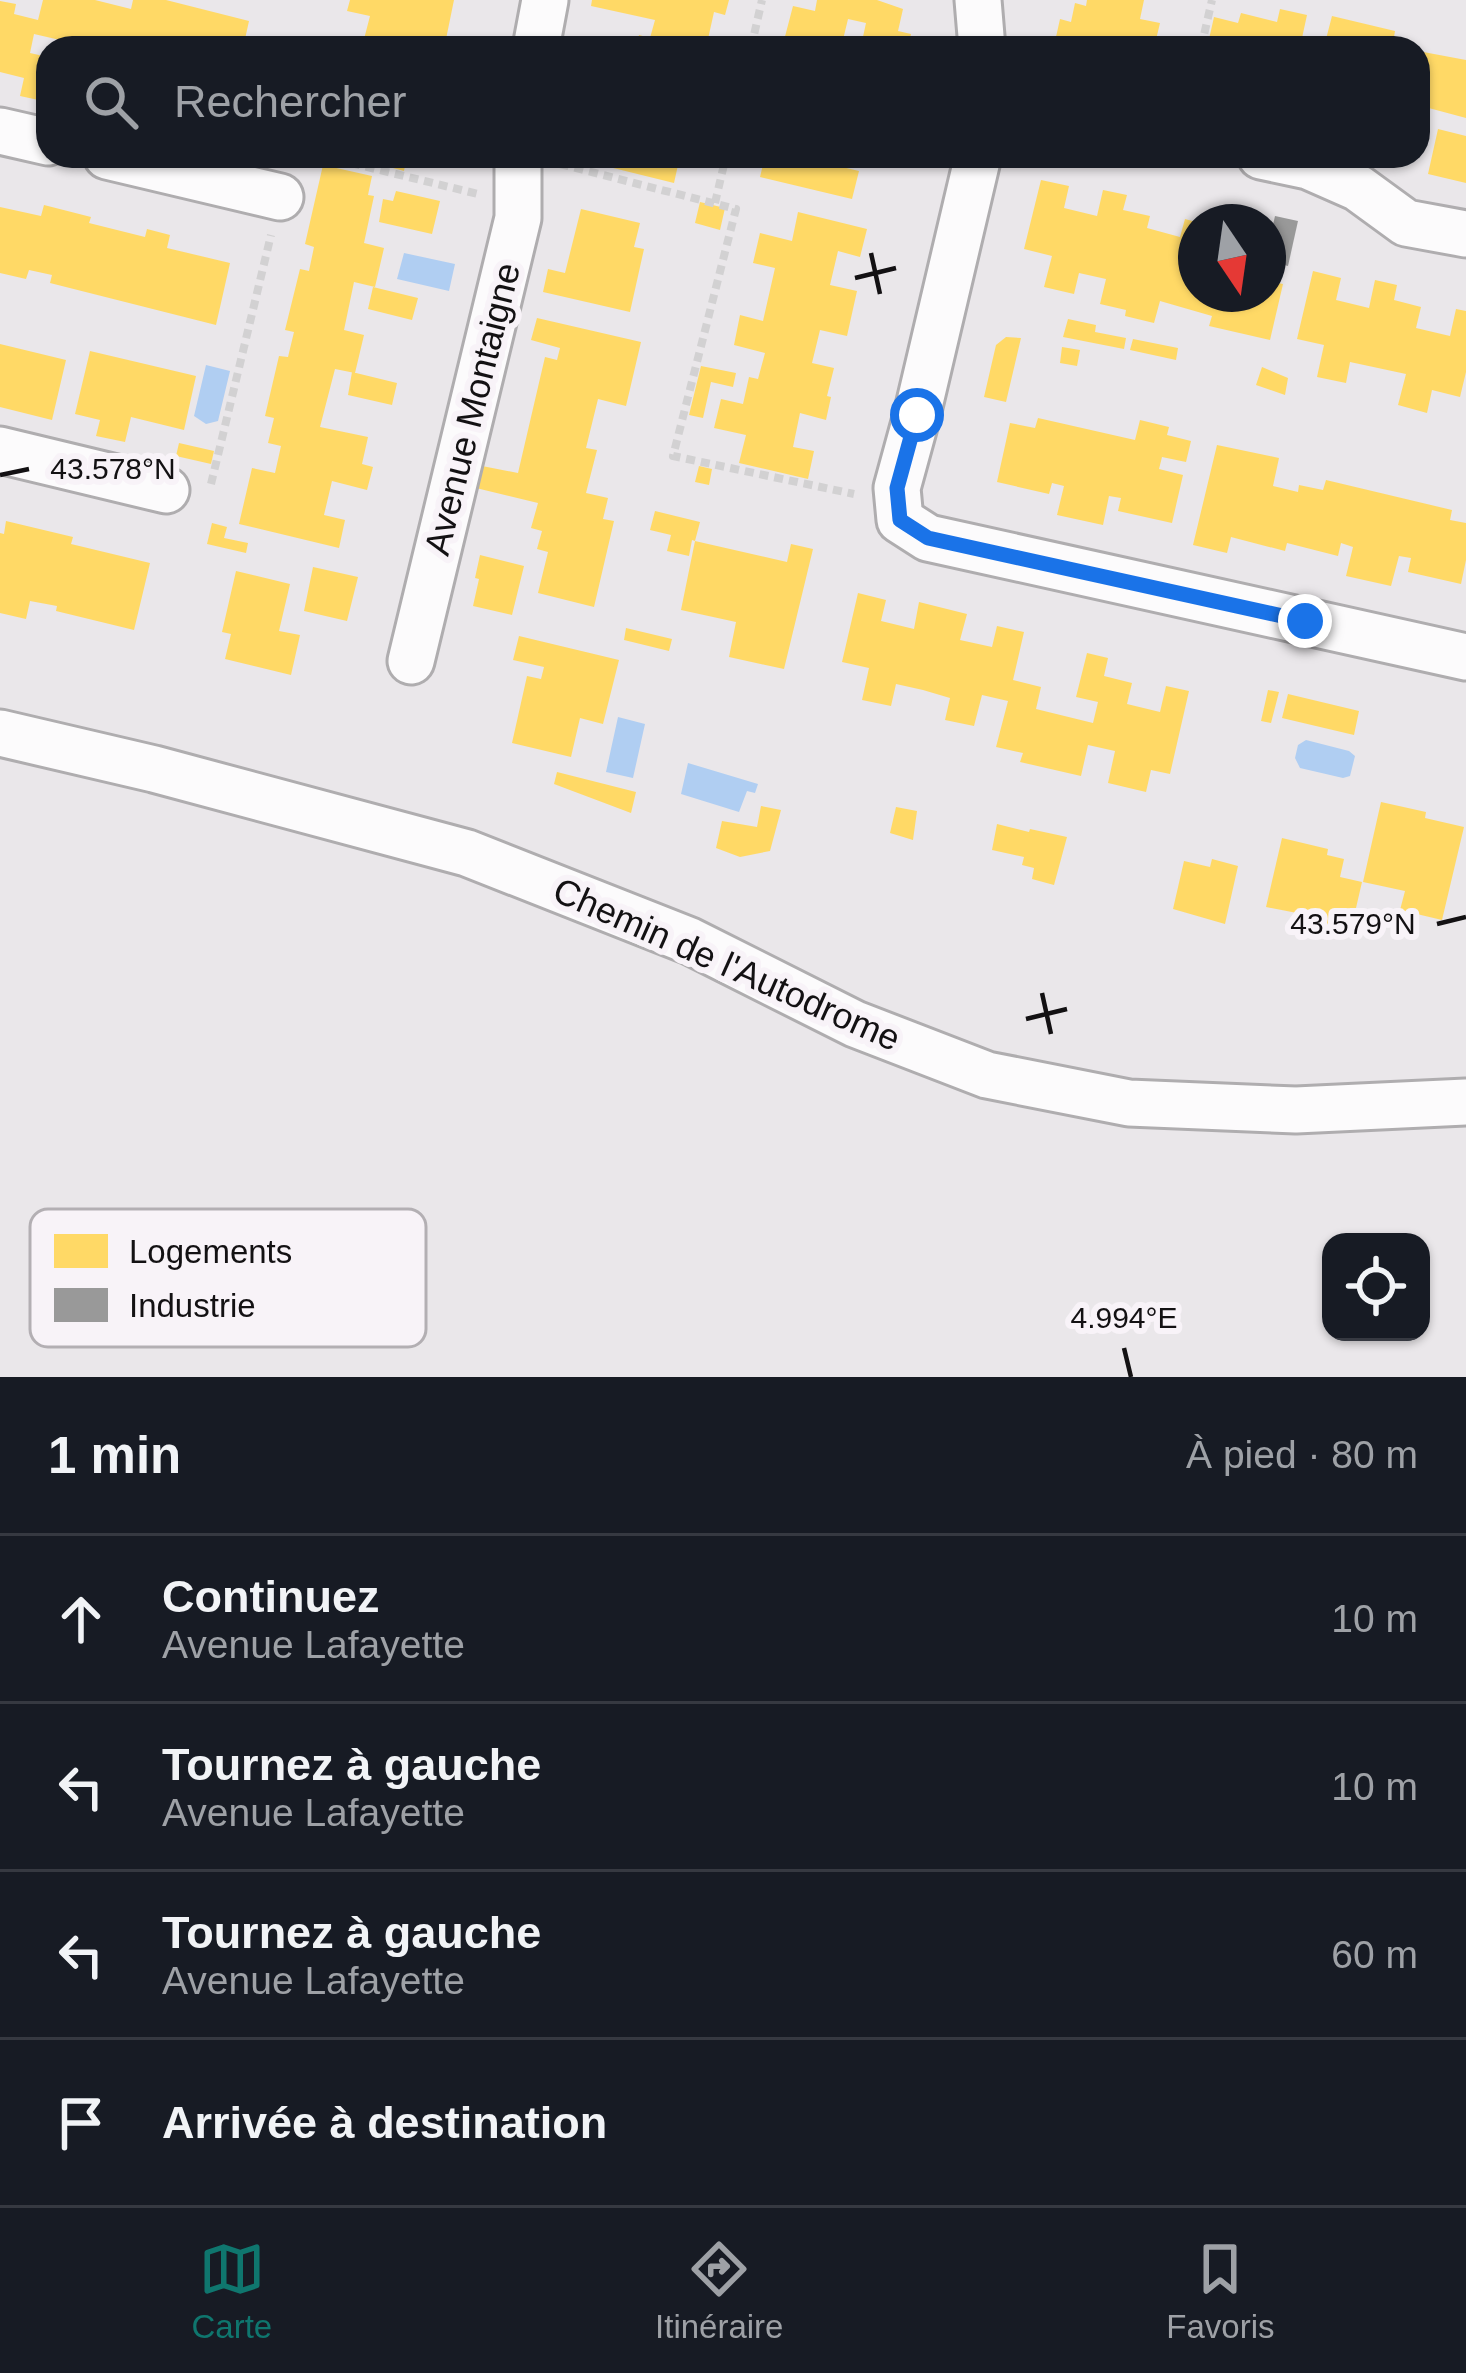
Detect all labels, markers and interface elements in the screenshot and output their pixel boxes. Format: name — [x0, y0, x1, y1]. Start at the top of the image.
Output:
search box — [36, 36, 1430, 168]
icon: search — [78, 69, 144, 135]
text: Rechercher — [174, 76, 407, 127]
north arrow — [1178, 204, 1286, 312]
street label: Avenue Montaigne — [416, 259, 528, 559]
route start — [890, 388, 944, 442]
text: 43.578°N — [50, 452, 176, 485]
route end — [1278, 594, 1332, 648]
street label: Chemin de l'Autodrome — [547, 869, 907, 1059]
text: 43.579°N — [1290, 907, 1416, 940]
legend — [30, 1209, 426, 1347]
text: Logements — [129, 1233, 292, 1270]
map controls — [1322, 1233, 1430, 1341]
button: locate — [1322, 1233, 1430, 1341]
text: Industrie — [129, 1287, 256, 1324]
text: 4.994°E — [1070, 1301, 1178, 1334]
text: 1 min — [48, 1427, 181, 1484]
text: À pied · 80 m — [1186, 1433, 1418, 1476]
text: Continuez — [162, 1571, 379, 1622]
icon: ahead — [48, 1586, 114, 1652]
text: 10 m — [1331, 1597, 1418, 1640]
text: Avenue Lafayette — [162, 1623, 465, 1666]
text: Tournez à gauche — [162, 1739, 541, 1790]
icon: left — [48, 1754, 114, 1820]
text: 10 m — [1331, 1765, 1418, 1808]
text: Avenue Lafayette — [162, 1791, 465, 1834]
text: Tournez à gauche — [162, 1907, 541, 1958]
icon: left — [48, 1922, 114, 1988]
text: 60 m — [1331, 1933, 1418, 1976]
text: Avenue Lafayette — [162, 1959, 465, 2002]
icon: arrive — [48, 2090, 114, 2156]
text: Arrivée à destination — [162, 2097, 607, 2148]
tab: Carte — [191, 2236, 272, 2346]
tab: Itinéraire — [655, 2236, 783, 2346]
tab: Favoris — [1166, 2236, 1275, 2346]

